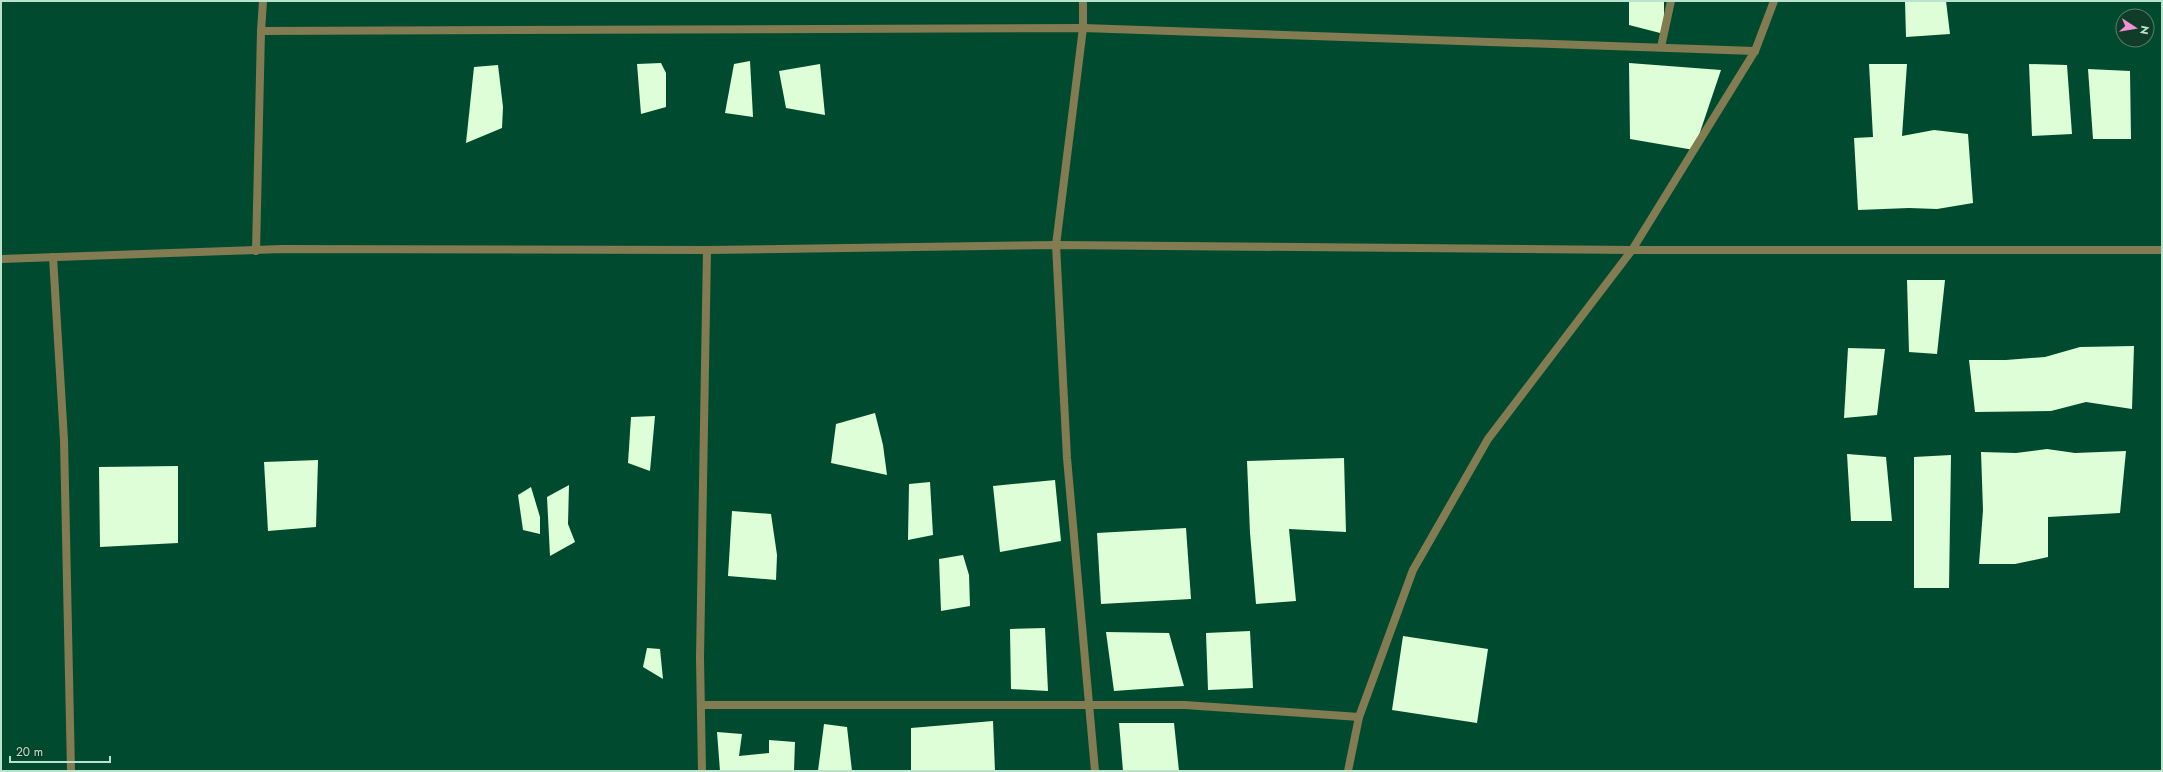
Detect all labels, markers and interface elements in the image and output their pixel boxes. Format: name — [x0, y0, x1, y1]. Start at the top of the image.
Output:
north arrow — [2115, 8, 2155, 48]
text: N — [2136, 24, 2154, 36]
scale bar — [10, 738, 110, 764]
text: 20 m — [16, 743, 43, 761]

